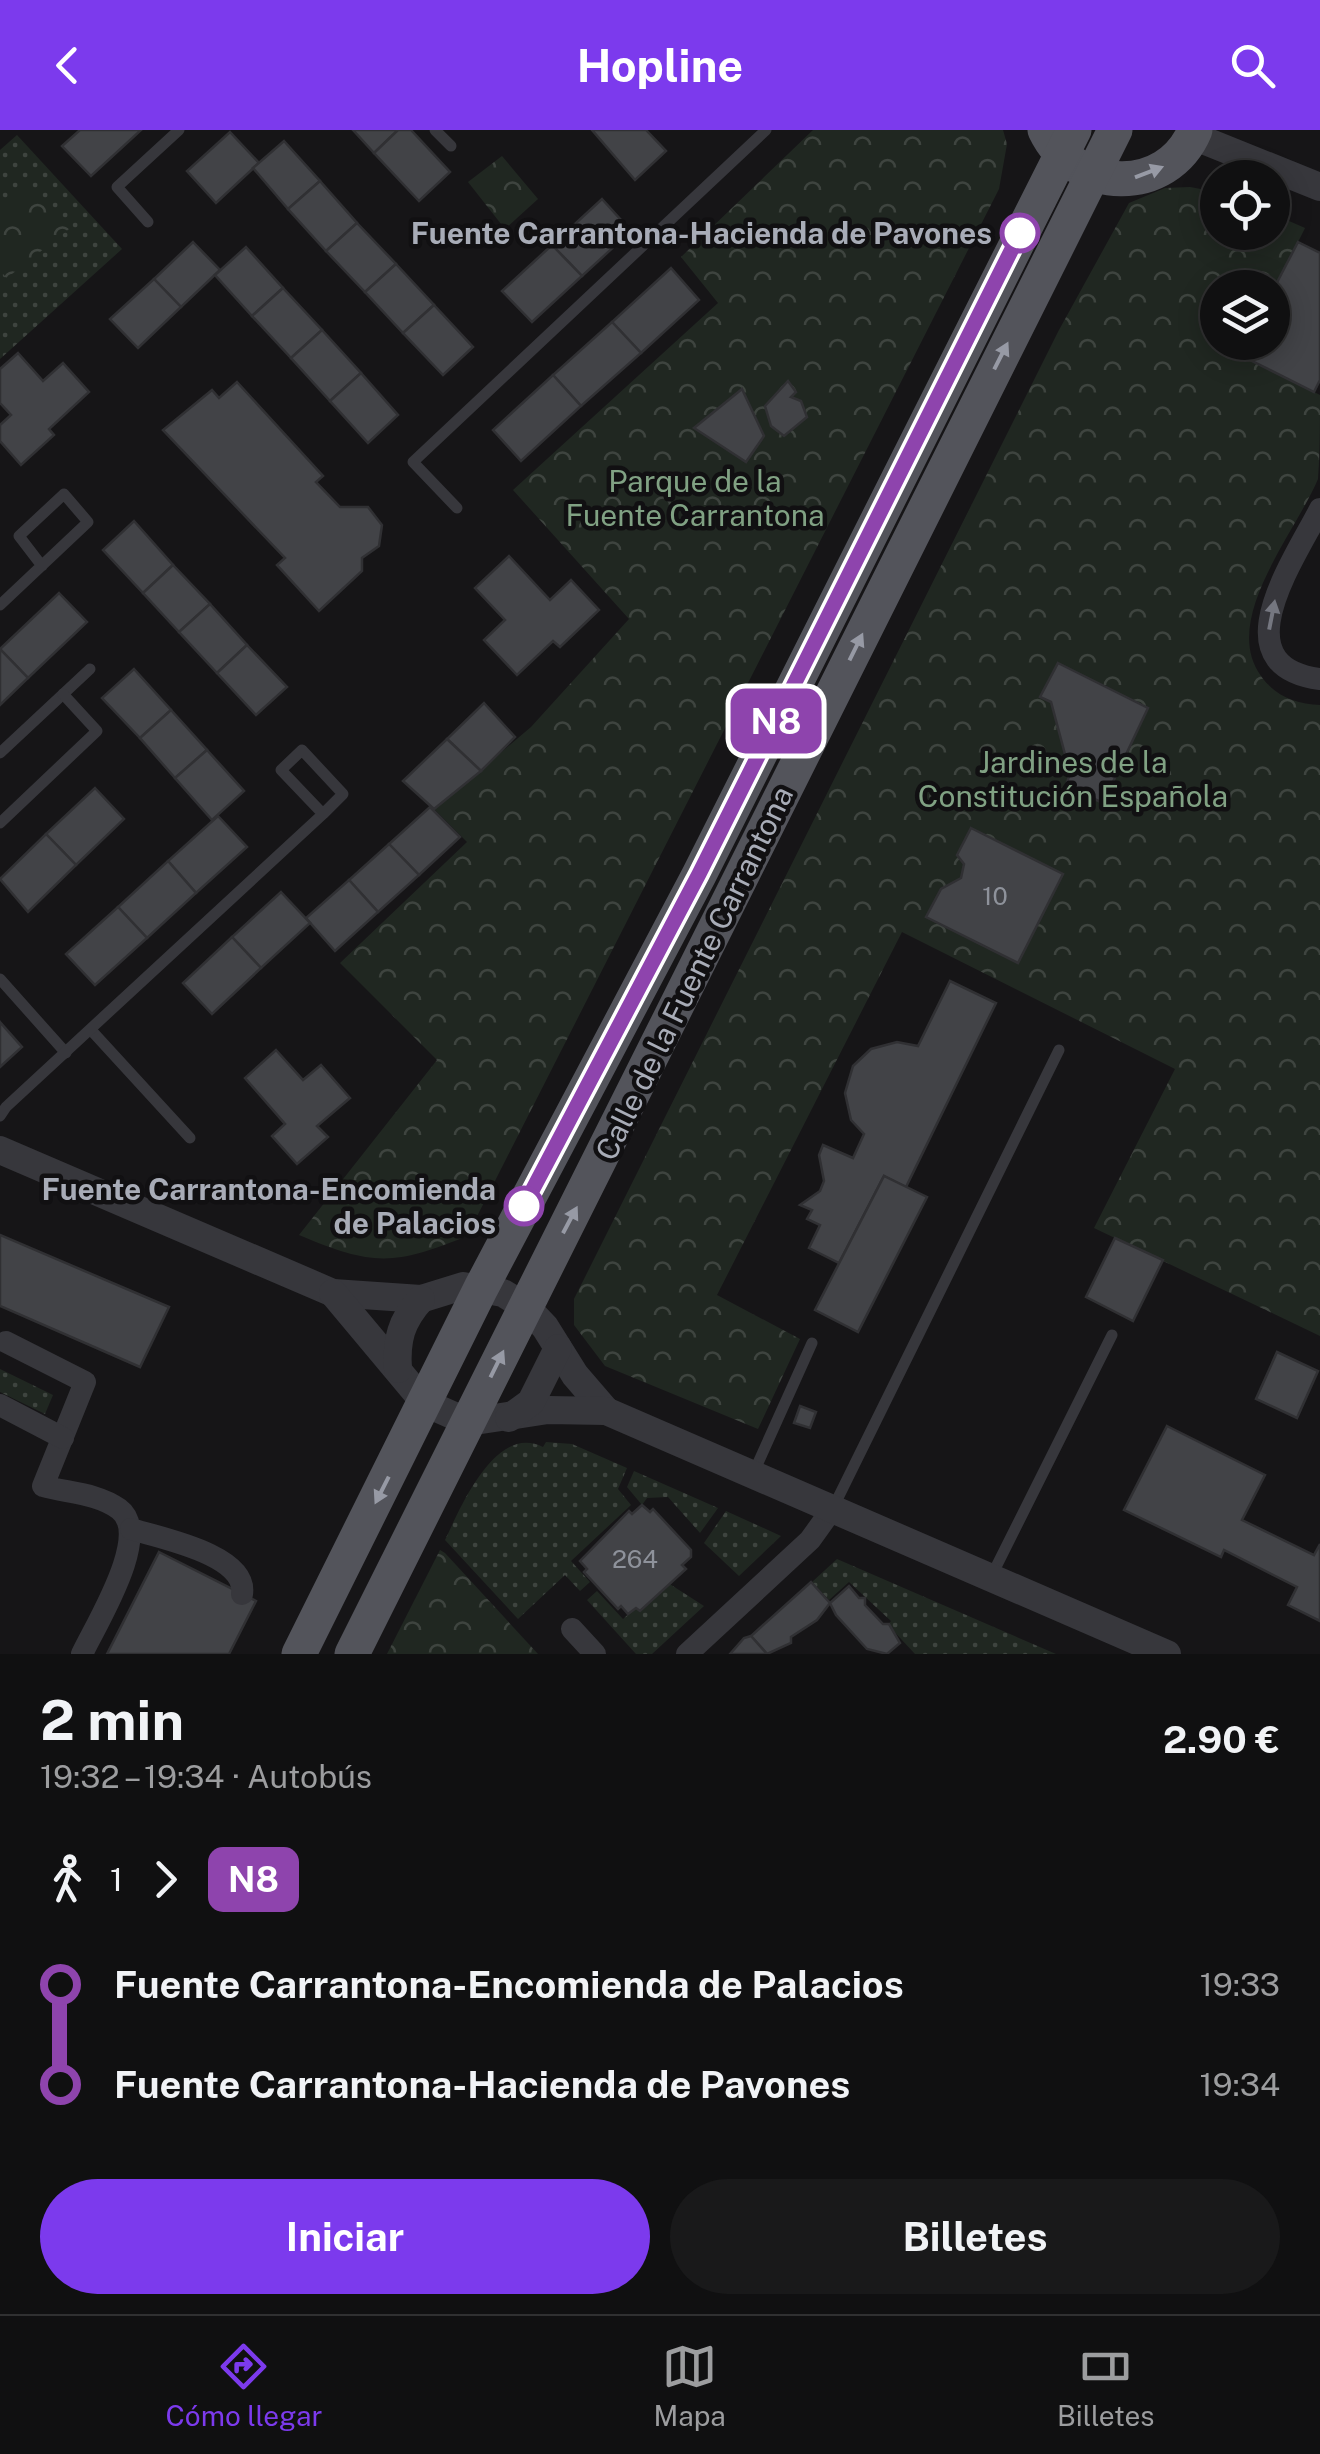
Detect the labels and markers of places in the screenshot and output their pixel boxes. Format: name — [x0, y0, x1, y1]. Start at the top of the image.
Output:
marker: Fuente Carrantona-Hacienda de Pavones — [1001, 214, 1039, 252]
place label: Fuente Carrantona-Hacienda de Pavones — [411, 215, 992, 251]
place label: Fuente Carrantona-Encomienda de Palacios — [42, 1171, 496, 1241]
marker: Fuente Carrantona-Encomienda de Palacios — [505, 1187, 543, 1225]

